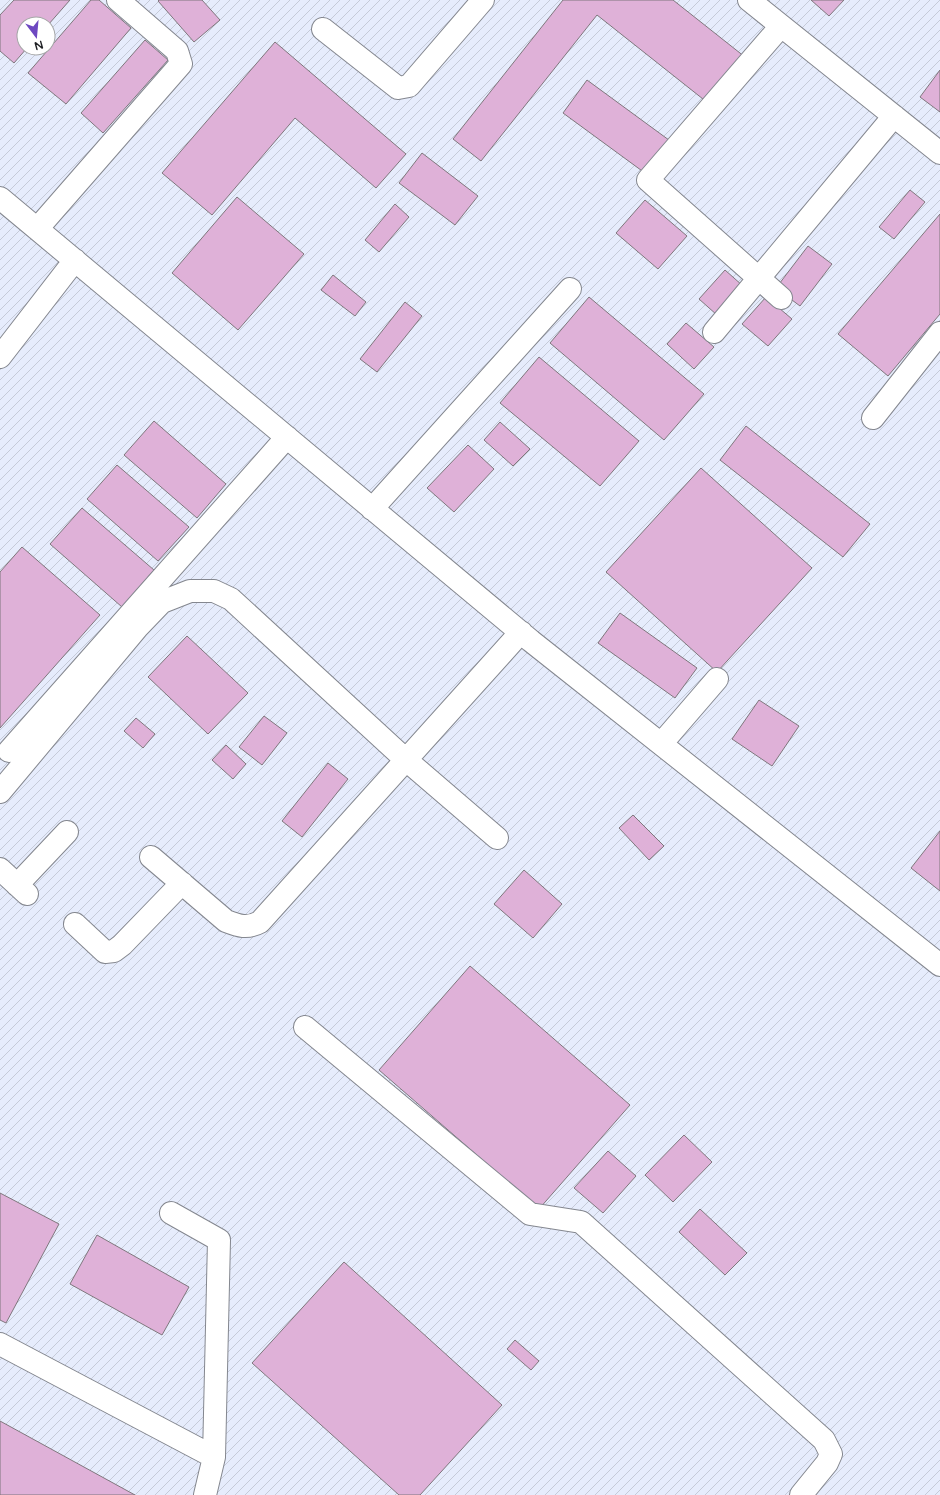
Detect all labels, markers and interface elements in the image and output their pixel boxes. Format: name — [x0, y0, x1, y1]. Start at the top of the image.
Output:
north arrow — [16, 16, 56, 56]
text: N — [33, 38, 45, 53]

